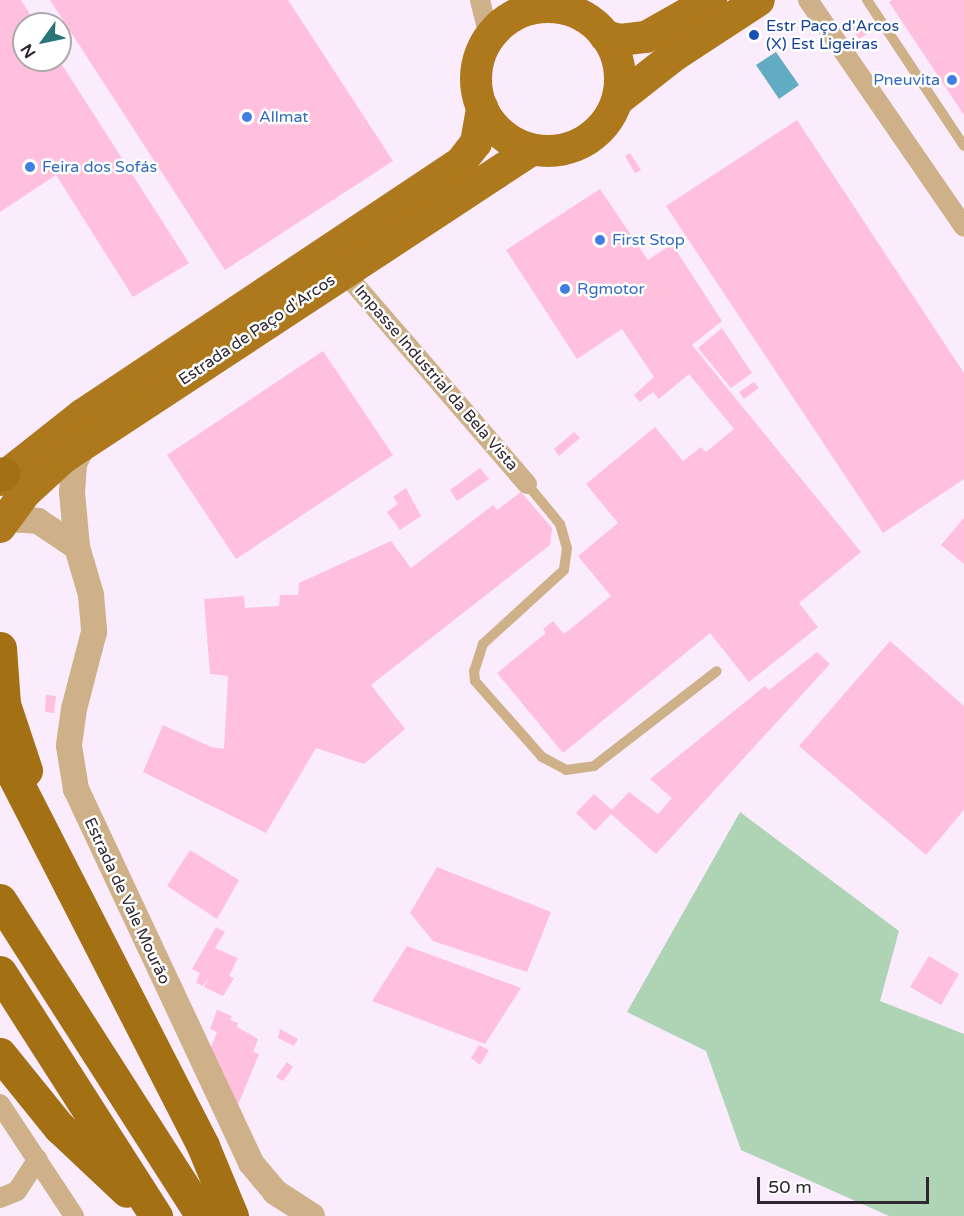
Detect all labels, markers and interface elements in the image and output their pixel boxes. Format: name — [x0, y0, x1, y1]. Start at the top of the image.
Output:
north arrow — [12, 12, 72, 72]
place label: Estr Paço d'Arcos (X) Est Ligeiras — [766, 16, 899, 54]
marker: Estr Paço d'Arcos (X) Est Ligeiras — [747, 28, 761, 42]
text: N — [17, 40, 40, 62]
place label: Pneuvita — [873, 70, 940, 90]
marker: Pneuvita — [945, 73, 959, 87]
place label: Allmat — [259, 107, 308, 127]
marker: Allmat — [240, 110, 254, 124]
place label: Feira dos Sofás — [42, 157, 157, 177]
marker: Feira dos Sofás — [23, 160, 37, 174]
place label: First Stop — [612, 230, 685, 250]
marker: First Stop — [593, 233, 607, 247]
street label: Estrada de Paço d'Arcos — [175, 270, 339, 390]
place label: Rgmotor — [577, 279, 645, 299]
street label: Impasse Industrial da Bela Vista — [350, 281, 522, 475]
marker: Rgmotor — [558, 282, 572, 296]
street label: Estrada de Vale Mourão — [80, 815, 174, 987]
scale bar — [760, 1165, 932, 1203]
text: 50 m — [768, 1176, 812, 1198]

